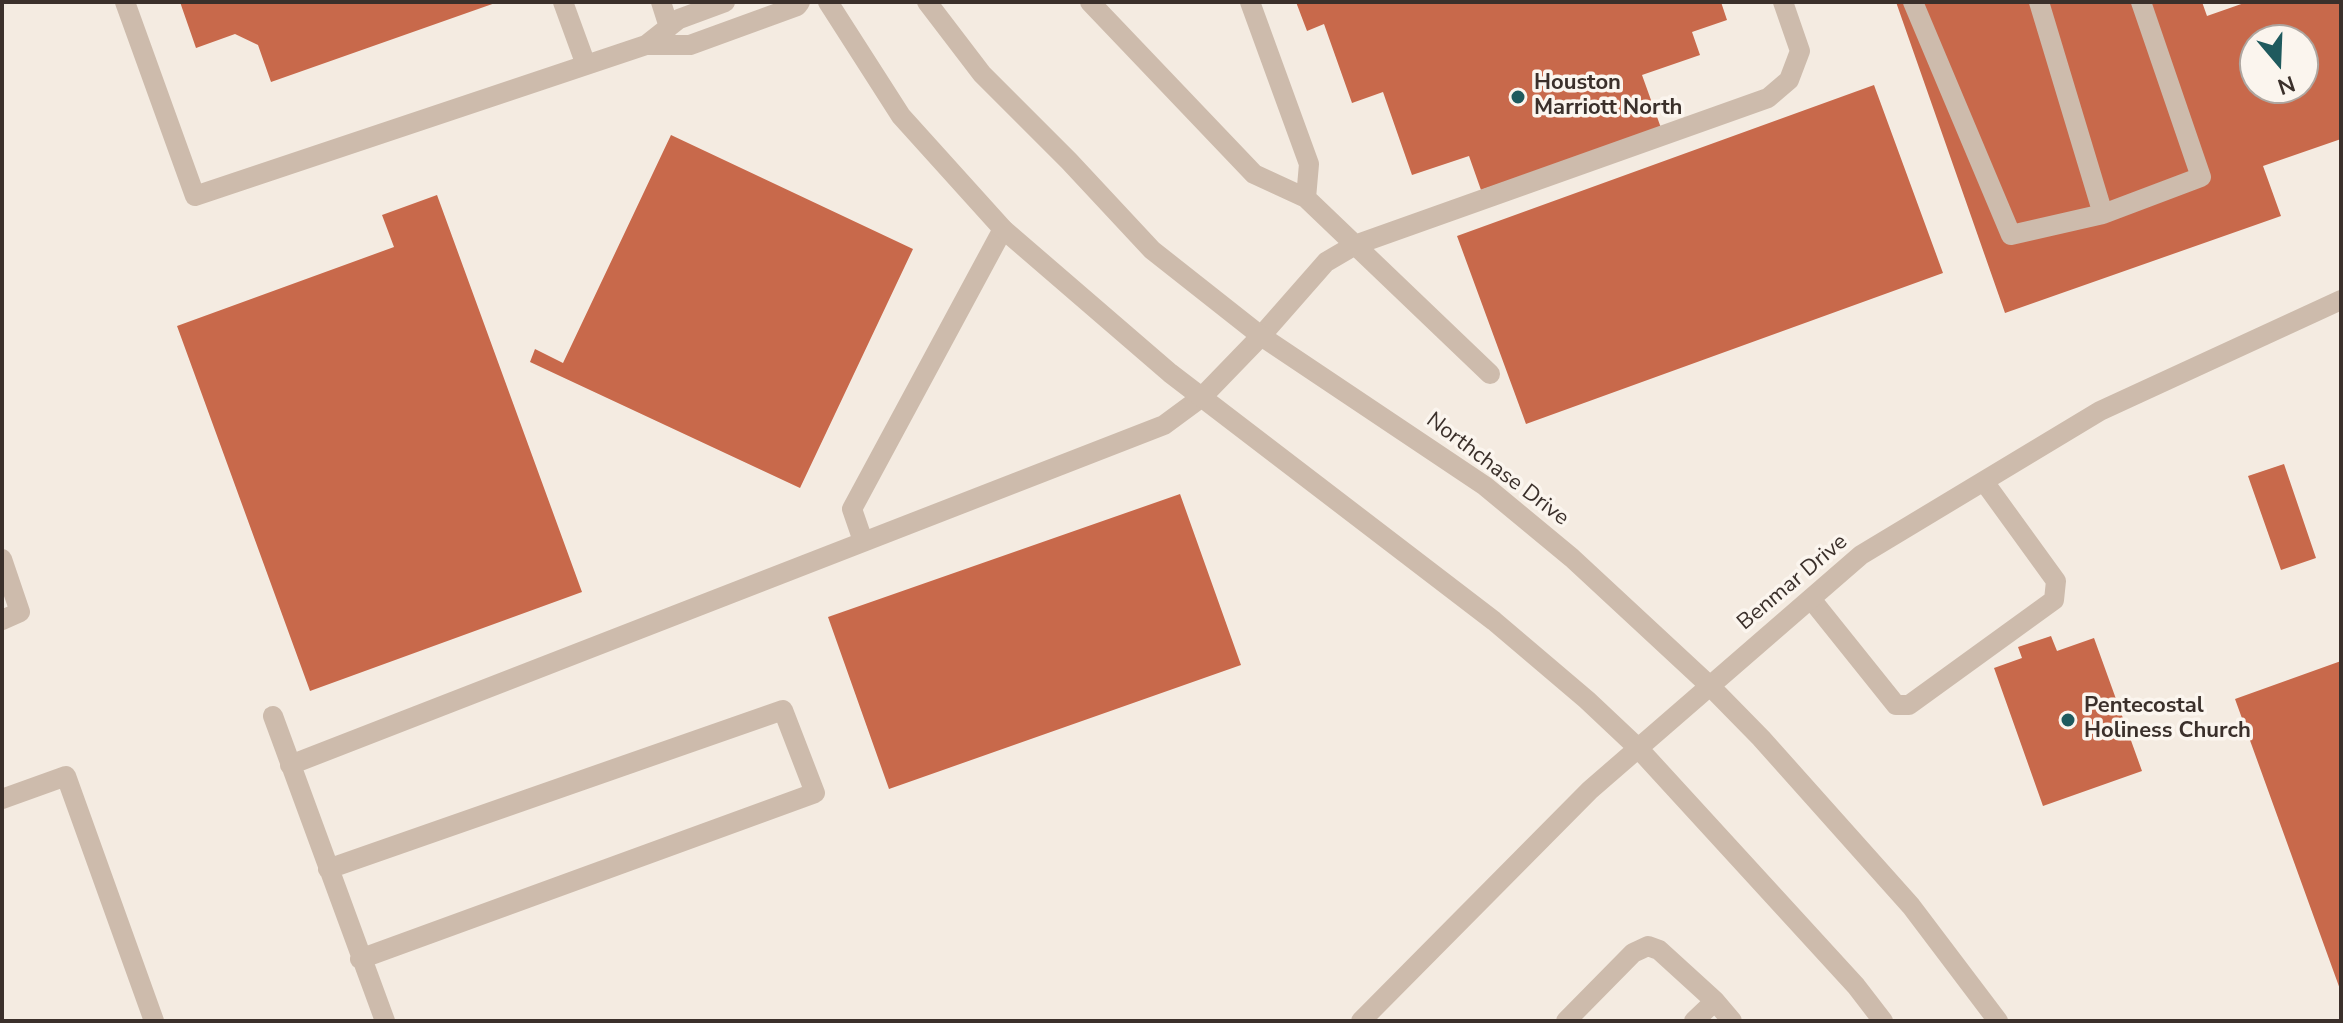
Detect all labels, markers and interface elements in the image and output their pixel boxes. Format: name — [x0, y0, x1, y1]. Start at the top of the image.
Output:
north arrow — [2239, 24, 2319, 104]
text: N — [2273, 68, 2299, 102]
place label: Houston Marriott North — [1534, 71, 1682, 122]
marker: Houston Marriott North — [1509, 88, 1527, 106]
street label: Northchase Drive — [1421, 408, 1573, 532]
street label: Benmar Drive — [1733, 529, 1853, 637]
place label: Pentecostal Holiness Church — [2084, 694, 2251, 746]
marker: Pentecostal Holiness Church — [2059, 711, 2077, 729]

